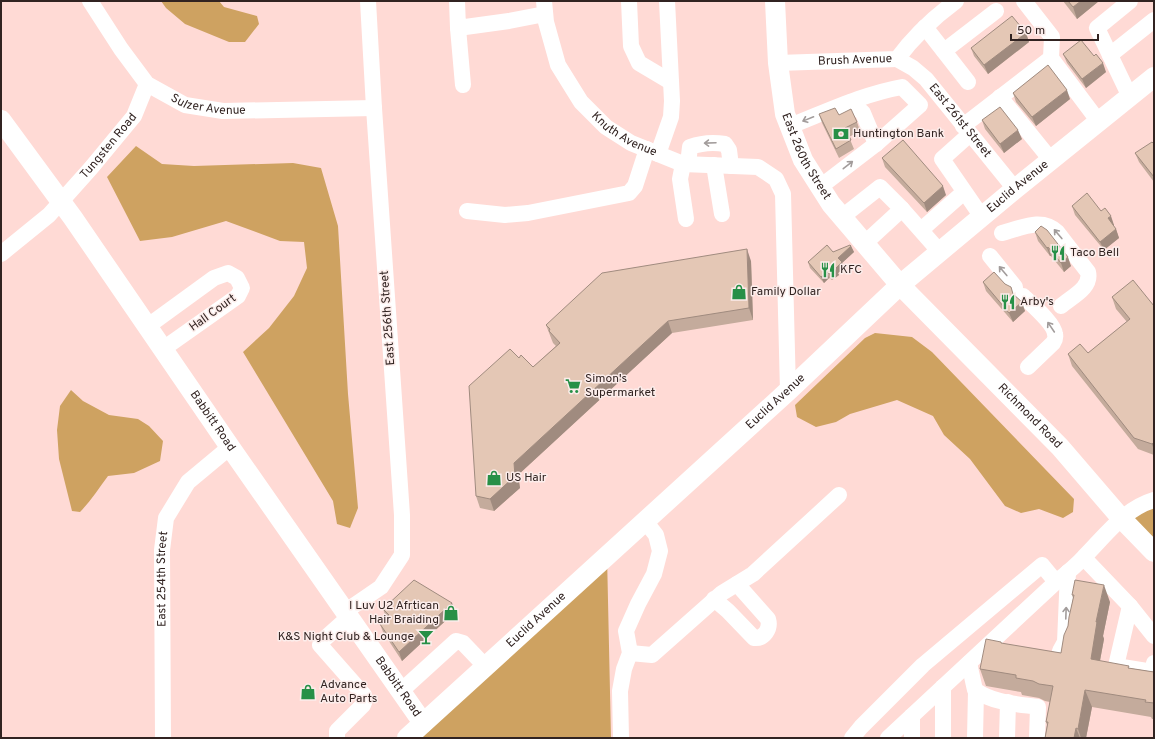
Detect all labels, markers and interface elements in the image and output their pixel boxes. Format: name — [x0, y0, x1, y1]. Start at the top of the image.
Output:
scale bar — [1011, 16, 1098, 42]
text: 50 m — [1017, 23, 1045, 39]
street label: Brush Avenue — [818, 51, 892, 70]
street label: East 261st Street — [925, 80, 995, 161]
street label: Sulzer Avenue — [167, 90, 246, 119]
street label: Knuth Avenue — [587, 108, 659, 161]
street label: Tungsten Road — [77, 110, 141, 183]
street label: East 260th Street — [777, 111, 834, 203]
one-way arrow — [802, 116, 814, 124]
bank icon: Huntington Bank — [832, 125, 850, 143]
place label: Huntington Bank — [853, 126, 944, 142]
one-way arrow — [704, 139, 717, 147]
street label: Euclid Avenue — [984, 157, 1052, 217]
one-way arrow — [842, 161, 853, 169]
one-way arrow — [1054, 229, 1063, 239]
restaurant icon: Taco Bell — [1049, 244, 1067, 262]
place label: Taco Bell — [1070, 245, 1119, 261]
restaurant icon: KFC — [819, 261, 837, 279]
place label: KFC — [840, 262, 862, 278]
one-way arrow — [998, 266, 1007, 277]
street label: East 256th Street — [377, 270, 399, 366]
shop icon: Family Dollar — [730, 283, 748, 301]
place label: Family Dollar — [751, 284, 821, 300]
street label: Hall Court — [186, 291, 240, 335]
restaurant icon: Arby's — [999, 293, 1017, 311]
place label: Arby's — [1020, 294, 1054, 310]
one-way arrow — [1047, 322, 1055, 333]
place label: Simon's Supermarket — [585, 371, 655, 401]
street label: Euclid Avenue — [743, 371, 809, 433]
supermarket icon: Simon's Supermarket — [564, 377, 582, 395]
street label: Richmond Road — [994, 380, 1065, 452]
street label: Babbitt Road — [186, 388, 239, 455]
shop icon: US Hair — [485, 469, 503, 487]
place label: US Hair — [506, 470, 547, 486]
street label: East 254th Street — [154, 530, 172, 627]
street label: Euclid Avenue — [503, 589, 570, 651]
place label: I Luv U2 Afrtican Hair Braiding — [349, 598, 439, 628]
shop icon: I Luv U2 Afrtican Hair Braiding — [442, 604, 460, 622]
one-way arrow — [1063, 607, 1070, 620]
bar icon: K&S Night Club & Lounge — [417, 628, 435, 646]
place label: K&S Night Club & Lounge — [278, 629, 414, 645]
street label: Babbitt Road — [371, 653, 424, 720]
place label: Advance Auto Parts — [320, 677, 377, 707]
shop icon: Advance Auto Parts — [299, 683, 317, 701]

